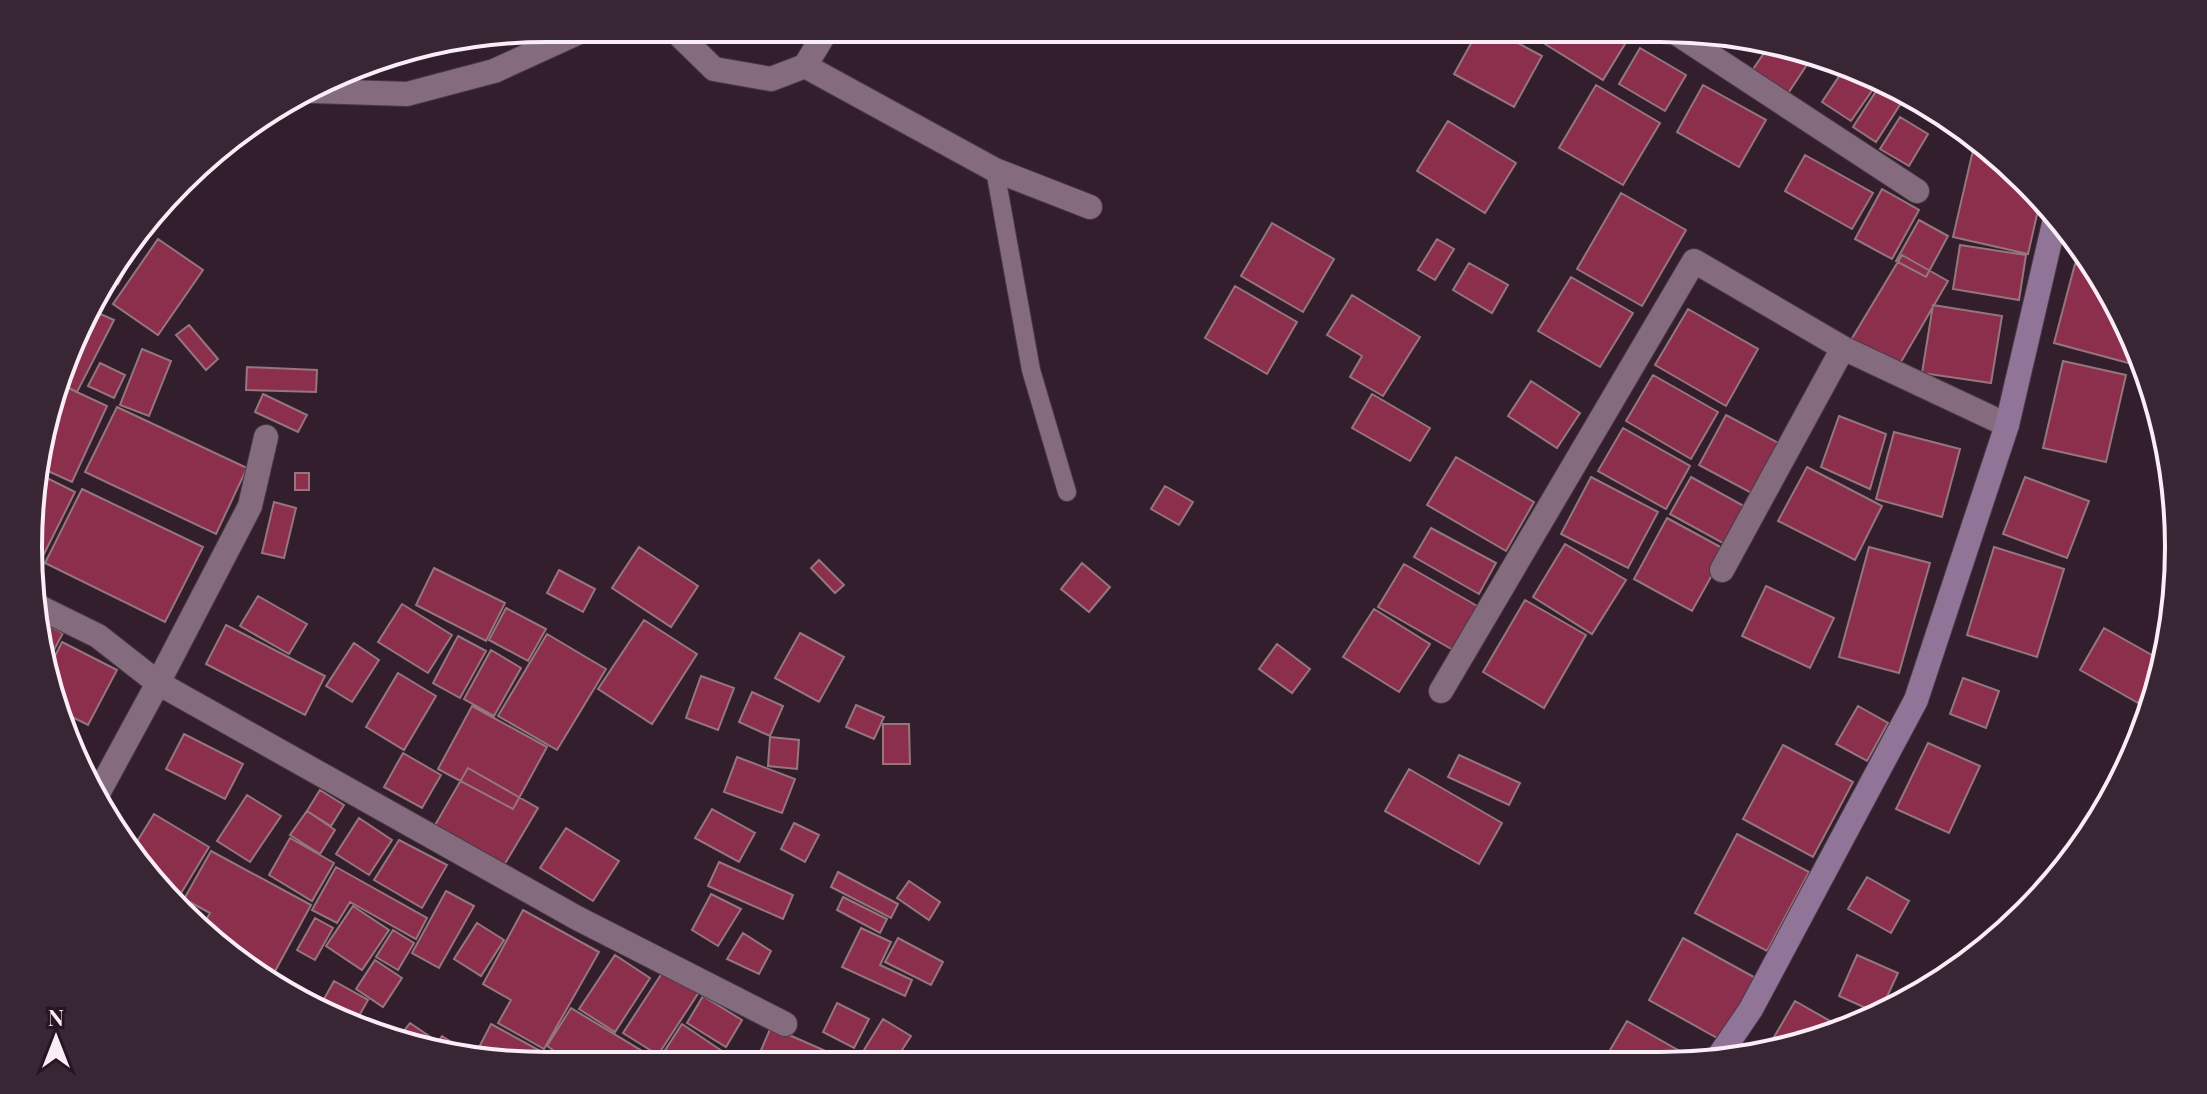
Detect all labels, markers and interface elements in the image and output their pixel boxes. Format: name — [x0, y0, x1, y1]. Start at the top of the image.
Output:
north arrow — [16, 998, 96, 1078]
text: N — [48, 1002, 64, 1032]

